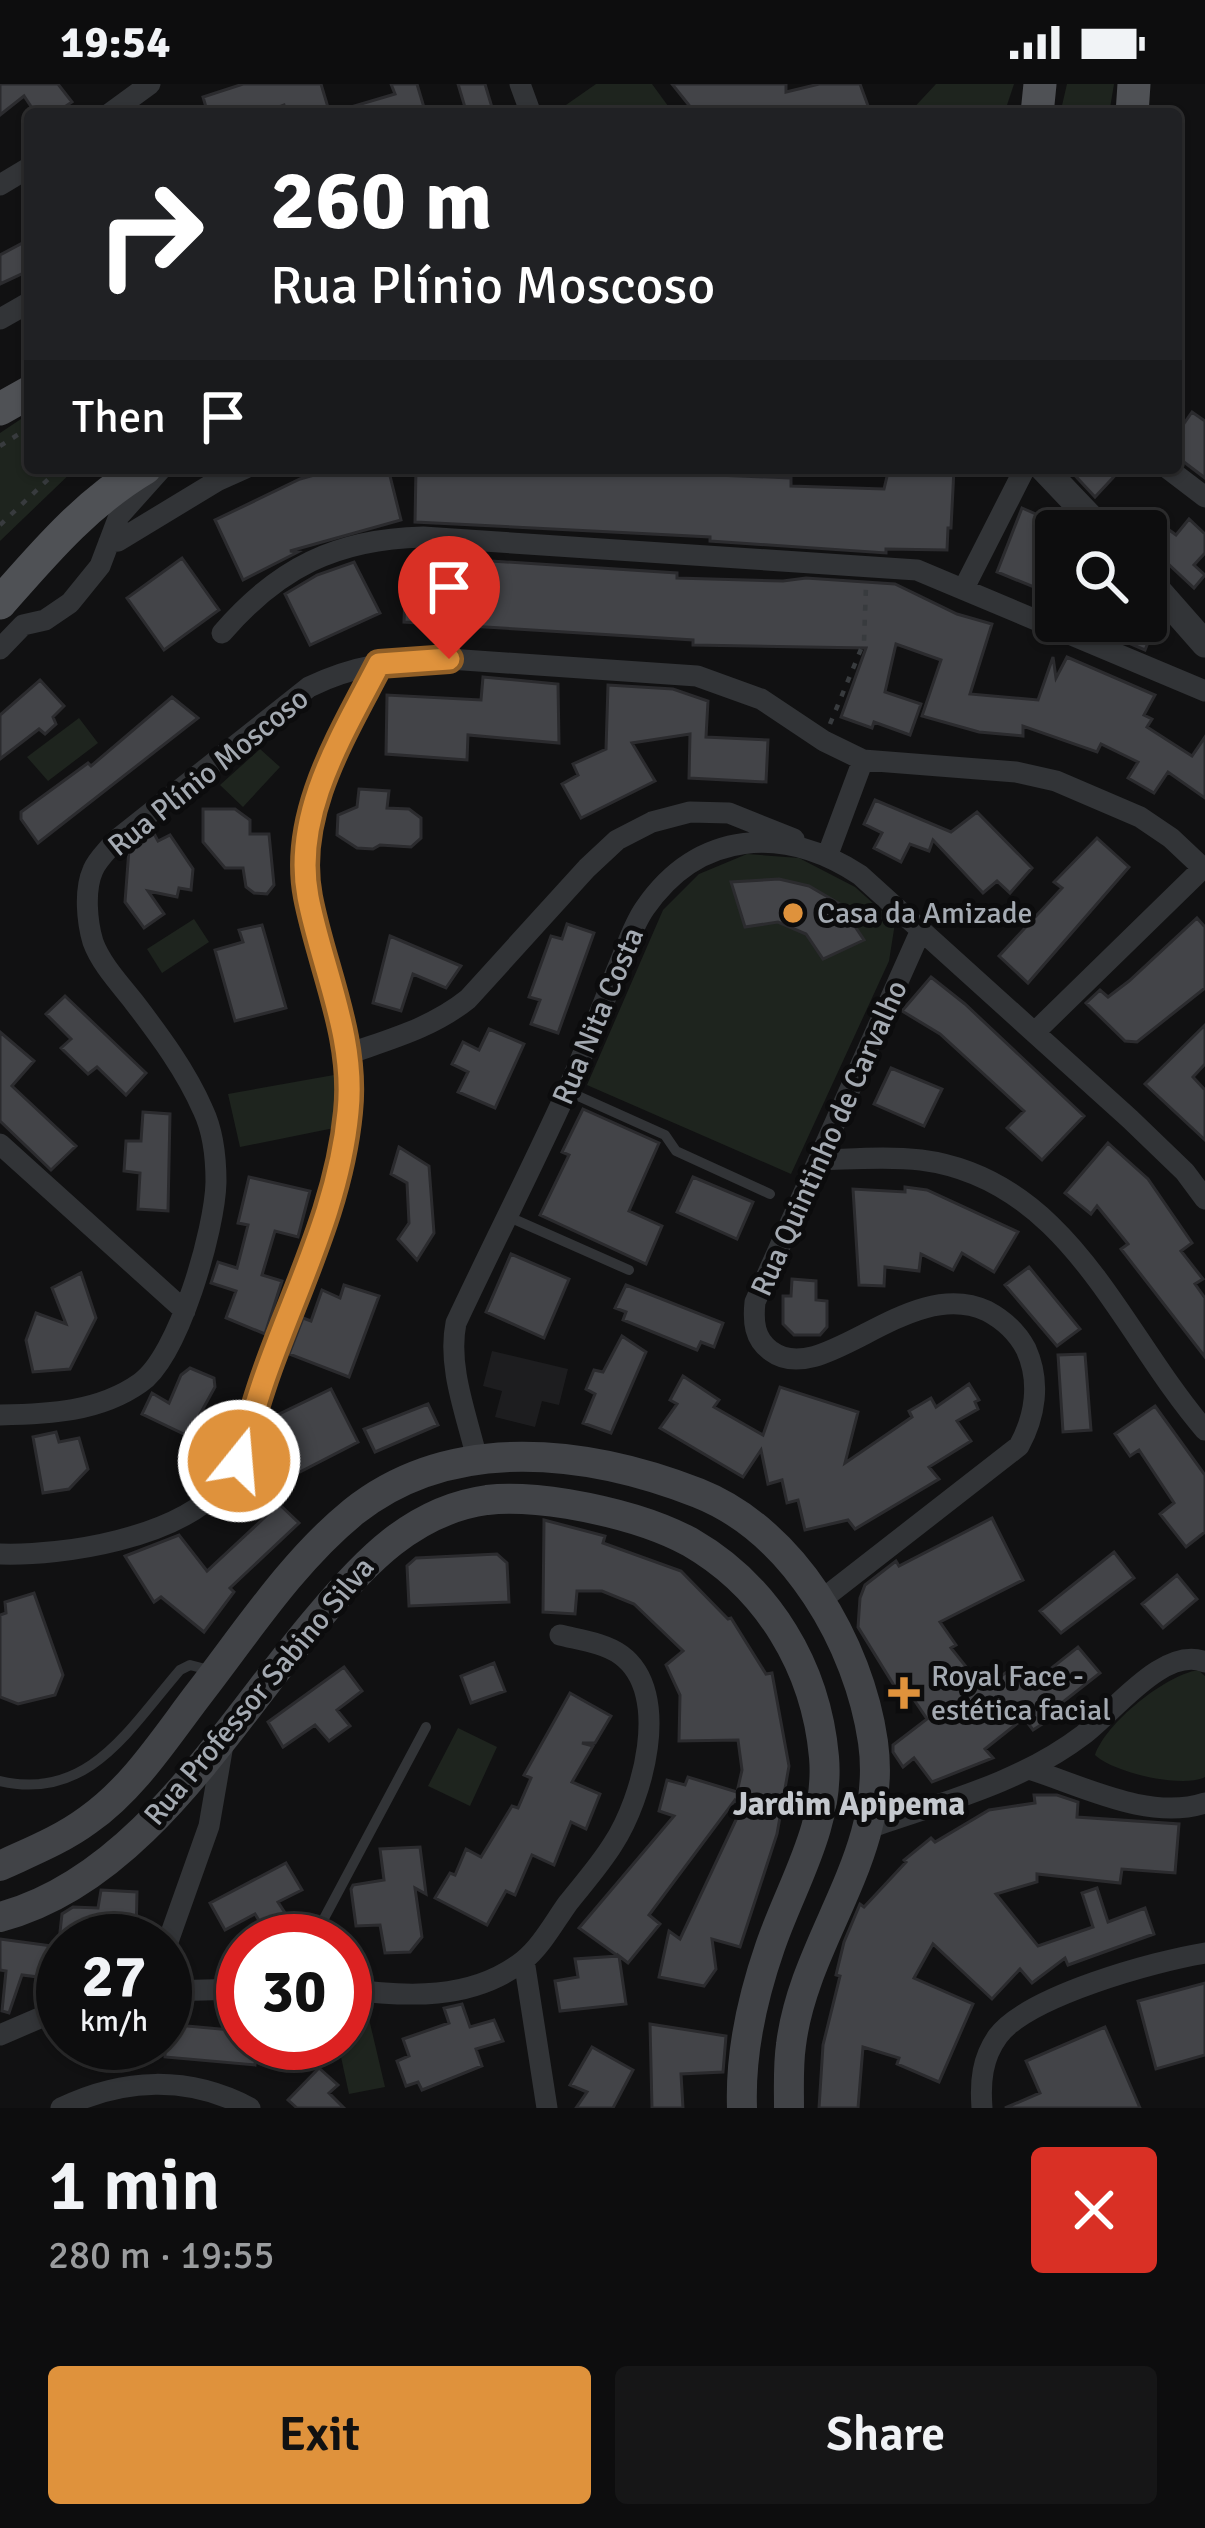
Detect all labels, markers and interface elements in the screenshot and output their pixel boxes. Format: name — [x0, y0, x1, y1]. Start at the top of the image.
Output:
text: 19:54 — [60, 15, 170, 70]
text: 260 m — [270, 149, 492, 253]
icon: right — [72, 156, 228, 312]
text: Rua Plínio Moscoso — [270, 252, 715, 319]
icon: arrive — [190, 384, 256, 450]
text: Then — [72, 390, 166, 445]
map controls — [1035, 510, 1167, 642]
button: search — [1035, 510, 1167, 642]
pin — [398, 536, 500, 659]
icon: arrive — [416, 554, 482, 620]
street label: Rua Plínio Moscoso — [101, 680, 316, 865]
place label: Casa da Amizade — [817, 895, 1033, 932]
marker: Casa da Amizade — [780, 900, 806, 926]
street label: Rua Nita Costa — [545, 922, 652, 1110]
street label: Rua Quintinho de Carvalho — [743, 975, 916, 1302]
position arrow — [176, 1398, 302, 1524]
street label: Rua Professor Sabino Silva — [136, 1550, 382, 1833]
place label: Royal Face - estética facial — [931, 1658, 1111, 1729]
marker: Royal Face - estética facial — [888, 1677, 920, 1709]
district label: Jardim Apipema — [733, 1784, 965, 1825]
speed limit sign: 30 — [216, 1914, 372, 2070]
text: 27 — [82, 1940, 146, 2014]
text: km/h — [80, 2003, 148, 2040]
text: 1 min — [48, 2141, 220, 2230]
button: close — [1031, 2147, 1157, 2273]
text: 280 m · 19:55 — [48, 2231, 275, 2279]
button: Exit — [48, 2366, 591, 2504]
button: Share — [615, 2366, 1157, 2504]

